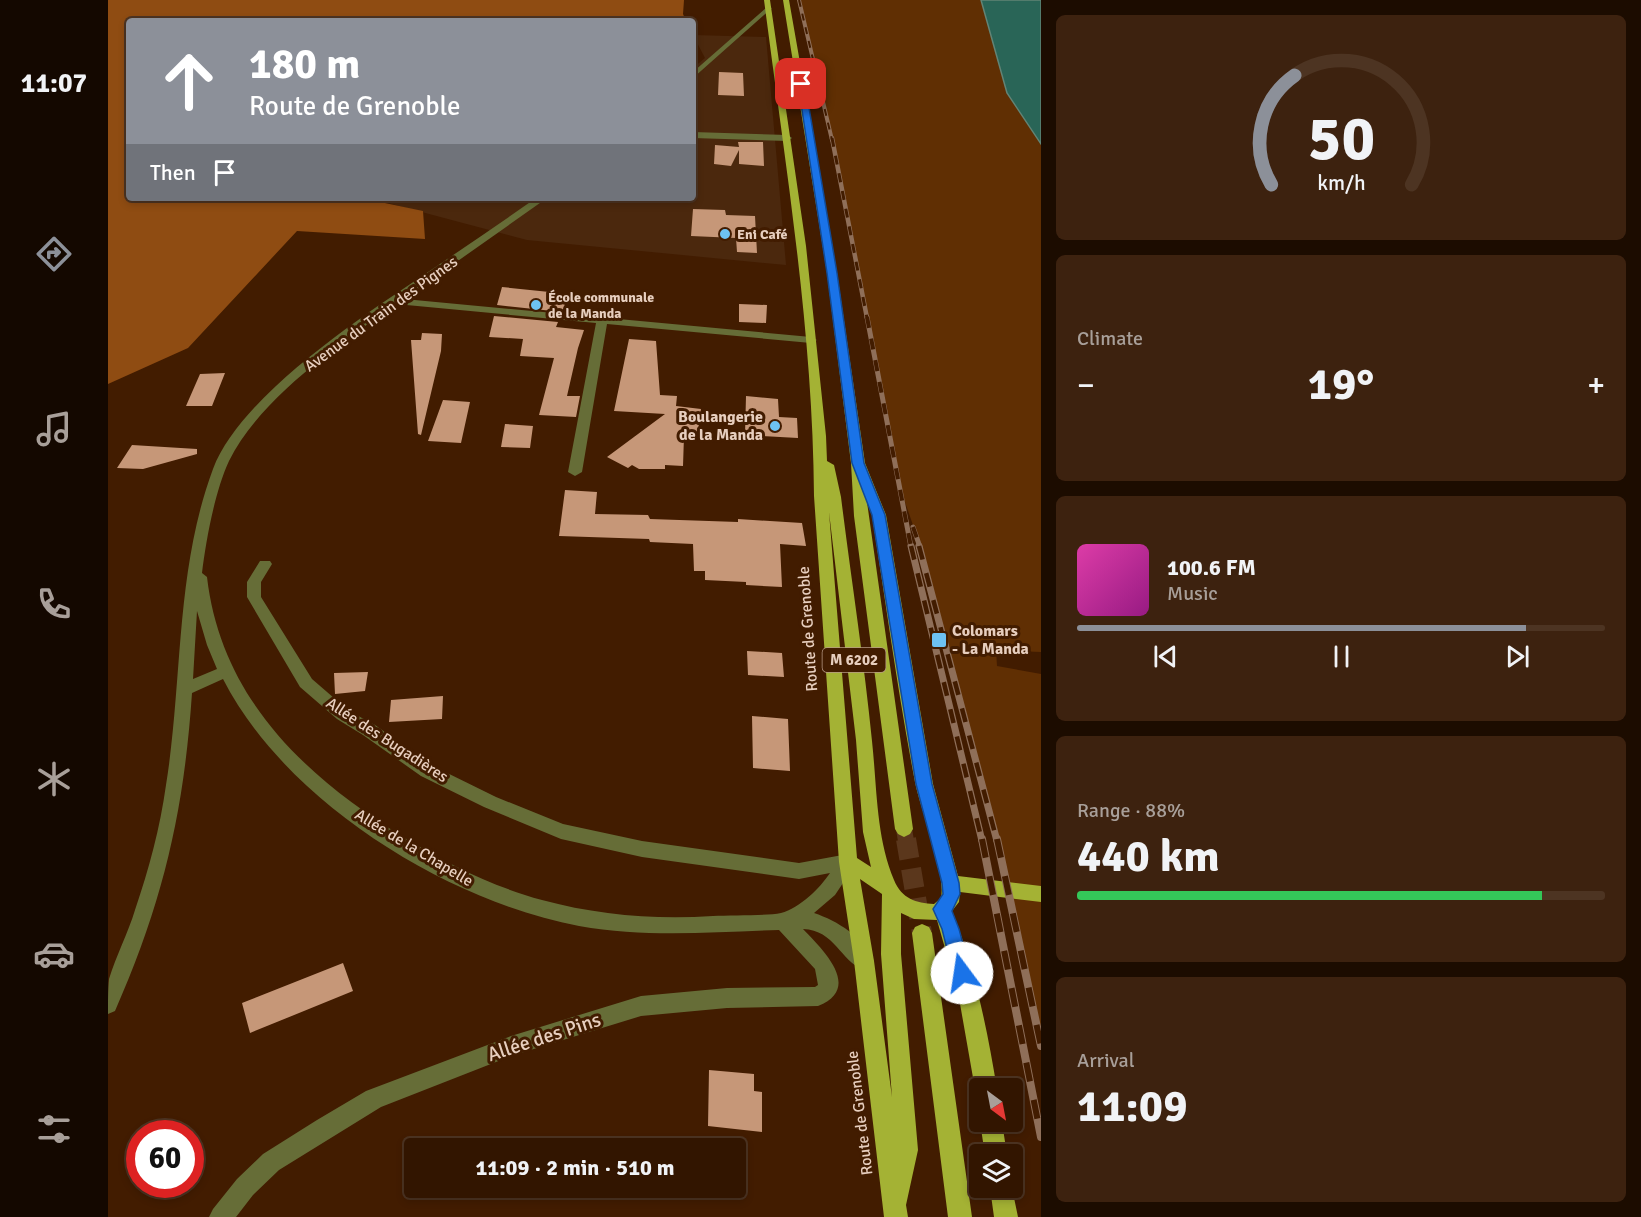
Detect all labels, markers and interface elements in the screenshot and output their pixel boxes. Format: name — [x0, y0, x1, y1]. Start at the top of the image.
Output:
text: 180 m — [249, 39, 360, 90]
icon: ahead — [150, 42, 228, 120]
pin — [775, 58, 826, 109]
text: 11:07 — [21, 67, 87, 100]
icon: arrive — [784, 67, 817, 100]
text: Route de Grenoble — [249, 90, 461, 123]
text: 50 — [1307, 100, 1375, 177]
icon: arrive — [208, 156, 241, 189]
text: Then — [150, 159, 196, 186]
text: km/h — [1317, 170, 1365, 196]
place label: Eni Café — [737, 226, 788, 243]
marker: Eni Café — [718, 227, 732, 241]
icon: directions — [33, 233, 75, 275]
street label: Avenue du Train des Pignes — [300, 252, 462, 376]
place label: École communale de la Manda — [548, 289, 654, 322]
marker: École communale de la Manda — [529, 298, 543, 312]
text: Climate — [1077, 326, 1143, 351]
text: 19° — [1308, 357, 1374, 412]
text: − — [1077, 365, 1095, 406]
text: + — [1587, 365, 1605, 406]
place label: Boulangerie de la Manda — [678, 407, 763, 445]
icon: music — [33, 408, 75, 450]
marker: Boulangerie de la Manda — [768, 419, 782, 433]
text: 100.6 FM — [1167, 554, 1256, 581]
street label: Route de Grenoble — [794, 566, 822, 692]
text: Music — [1167, 581, 1218, 606]
icon: phone — [33, 583, 75, 625]
place label: Colomars - La Manda — [952, 621, 1029, 659]
marker: Colomars - La Manda — [930, 631, 948, 649]
icon: previous — [1149, 640, 1182, 673]
icon: pause — [1325, 640, 1358, 673]
icon: next — [1501, 640, 1534, 673]
road number: M 6202 — [822, 648, 885, 672]
street label: Allée des Bugadières — [322, 693, 452, 787]
icon: climate — [33, 758, 75, 800]
text: Range · 88% — [1077, 798, 1185, 823]
street label: Allée de la Chapelle — [351, 805, 477, 891]
text: 440 km — [1077, 829, 1220, 884]
icon: car — [33, 933, 75, 975]
position arrow — [930, 941, 994, 1005]
street label: Allée des Pins — [484, 1007, 604, 1067]
text: Arrival — [1077, 1048, 1135, 1073]
street label: Route de Grenoble — [842, 1050, 878, 1176]
north arrow — [969, 1078, 1023, 1132]
map controls — [969, 1078, 1023, 1198]
text: 11:09 — [1077, 1079, 1187, 1134]
icon: filters — [33, 1108, 75, 1150]
speed limit sign: 60 — [126, 1120, 204, 1198]
button: layers — [969, 1144, 1023, 1198]
text: 11:09 · 2 min · 510 m — [475, 1154, 675, 1181]

